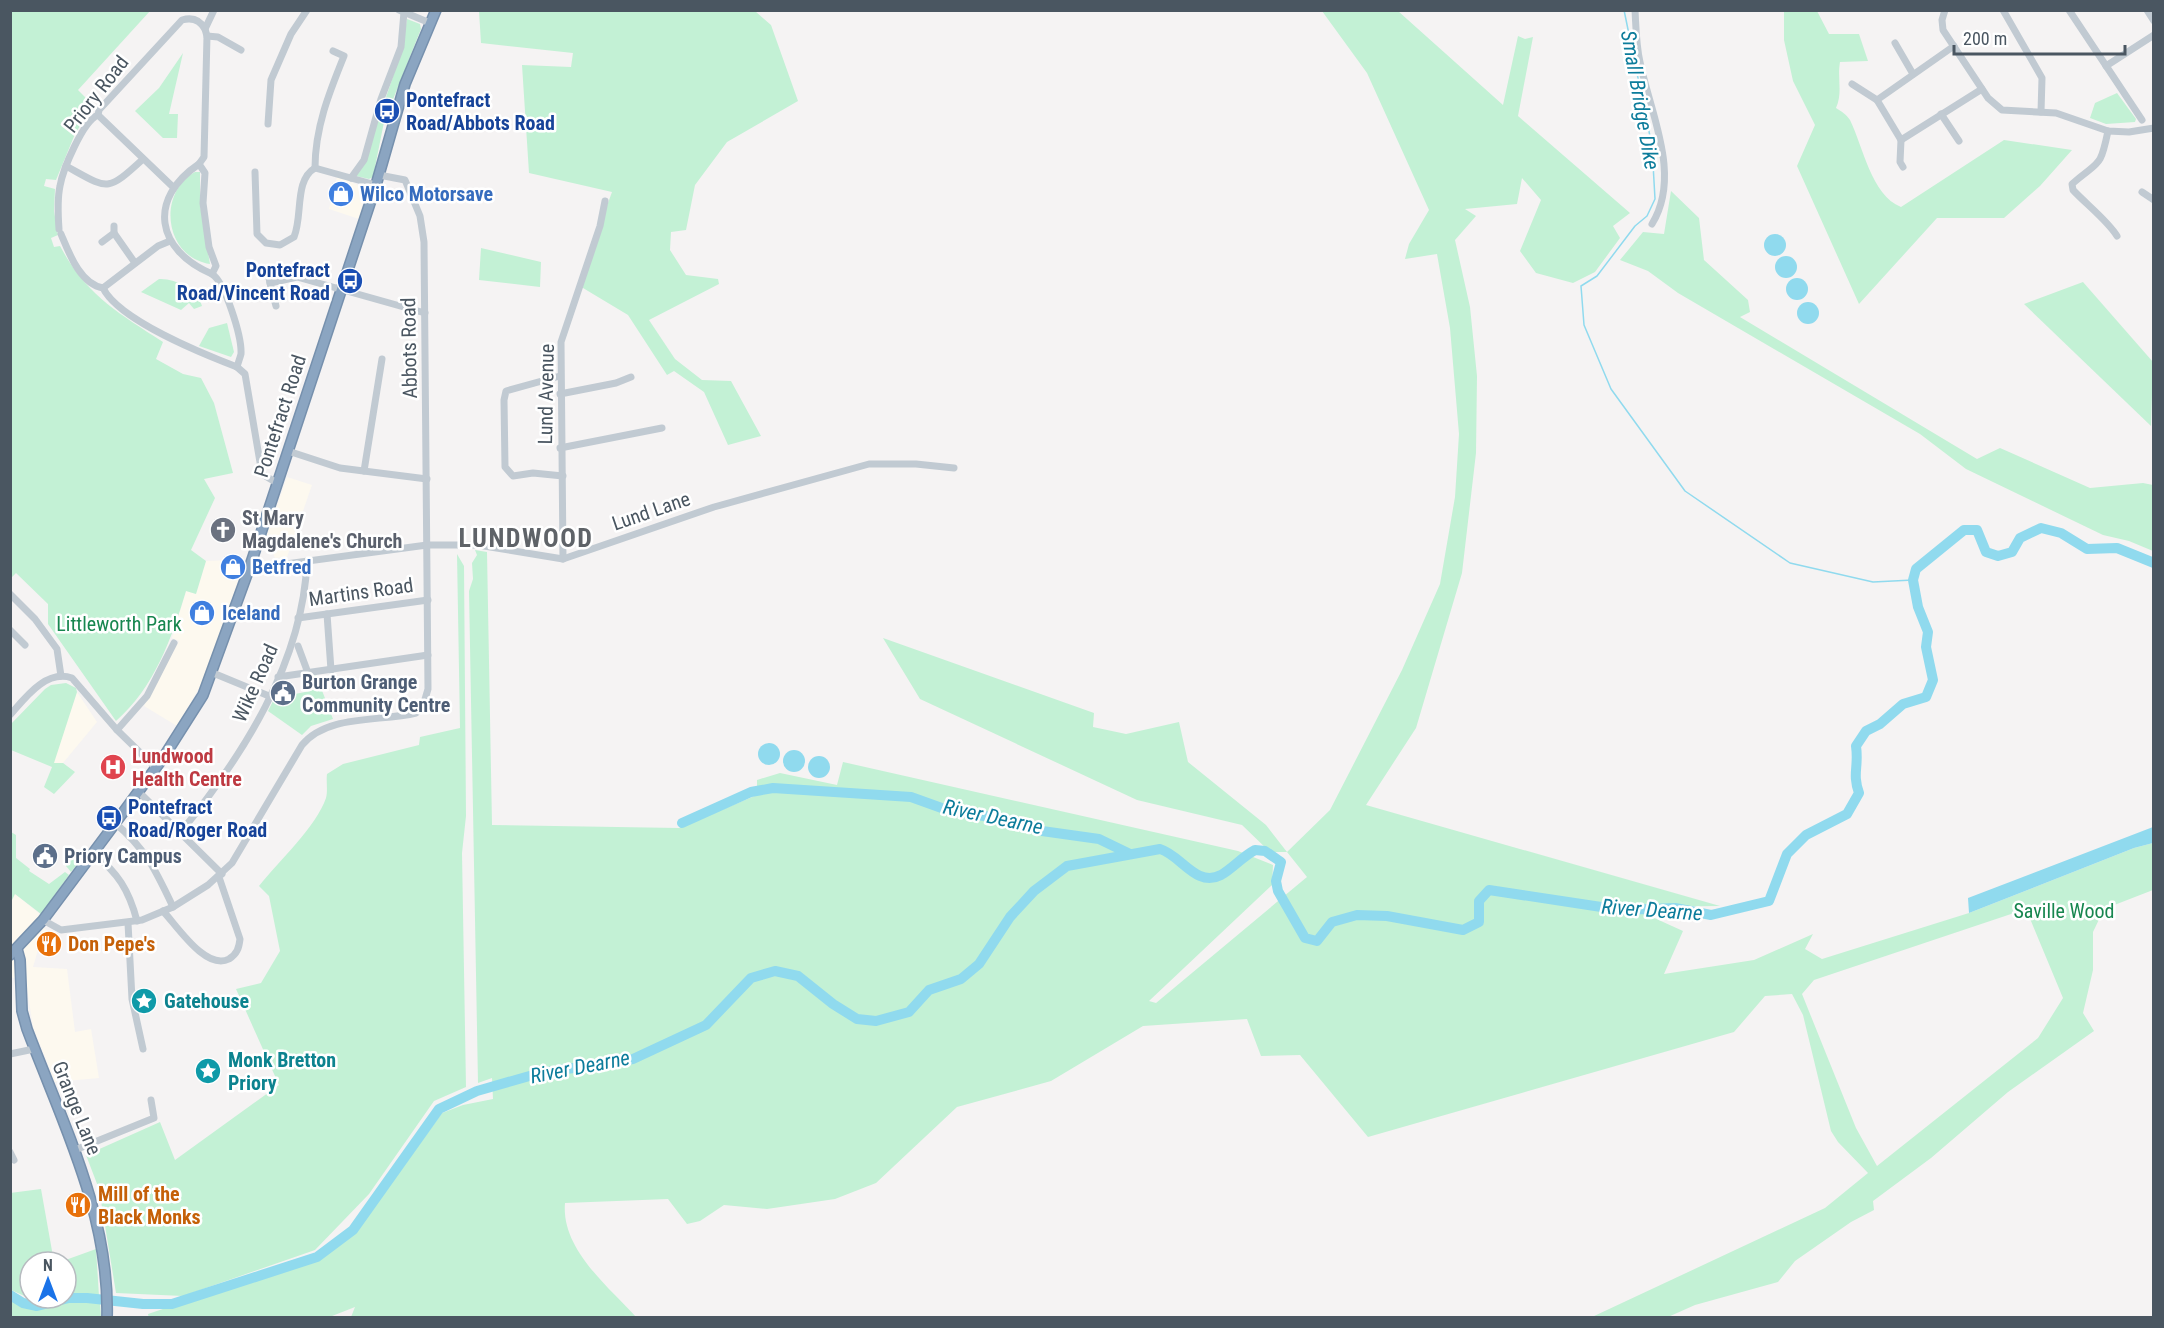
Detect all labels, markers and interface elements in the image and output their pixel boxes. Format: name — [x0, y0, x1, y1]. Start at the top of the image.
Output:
scale bar — [1954, 18, 2125, 56]
water label: Small Bridge Dike — [1616, 28, 1664, 172]
text: 200 m — [1963, 28, 2007, 49]
street label: Priory Road — [58, 51, 134, 137]
place label: Pontefract Road/Abbots Road — [406, 88, 555, 135]
bus stop icon: Pontefract Road/Abbots Road — [372, 96, 402, 126]
shop icon: Wilco Motorsave — [326, 179, 356, 209]
place label: Wilco Motorsave — [360, 182, 493, 206]
place label: Pontefract Road/Vincent Road — [177, 258, 330, 305]
bus stop icon: Pontefract Road/Vincent Road — [335, 266, 365, 296]
street label: Abbots Road — [396, 297, 422, 399]
street label: Lund Avenue — [533, 344, 559, 444]
street label: Pontefract Road — [249, 352, 311, 480]
street label: Lund Lane — [609, 486, 693, 536]
place label: St Mary Magdalene's Church — [242, 506, 402, 553]
church icon: St Mary Magdalene's Church — [208, 515, 238, 545]
district label: LUNDWOOD — [458, 523, 594, 553]
shop icon: Betfred — [218, 552, 248, 582]
place label: Betfred — [252, 555, 311, 579]
street label: Martins Road — [307, 573, 415, 611]
shop icon: Iceland — [187, 598, 217, 628]
place label: Iceland — [222, 601, 280, 625]
park label: Littleworth Park — [56, 612, 182, 636]
street label: Wike Road — [227, 640, 283, 726]
place label: Burton Grange Community Centre — [302, 670, 450, 717]
public building icon: Burton Grange Community Centre — [268, 678, 298, 708]
place label: Lundwood Health Centre — [132, 744, 242, 791]
hospital icon: Lundwood Health Centre — [98, 752, 128, 782]
place label: Pontefract Road/Roger Road — [128, 795, 267, 842]
water label: River Dearne — [941, 795, 1045, 839]
bus stop icon: Pontefract Road/Roger Road — [94, 803, 124, 833]
public building icon: Priory Campus — [30, 841, 60, 871]
place label: Priory Campus — [64, 844, 182, 868]
water label: River Dearne — [1601, 895, 1703, 925]
park label: Saville Wood — [2013, 899, 2115, 923]
restaurant icon: Don Pepe's — [34, 929, 64, 959]
place label: Don Pepe's — [68, 932, 155, 956]
place icon: Gatehouse — [129, 986, 159, 1016]
place label: Gatehouse — [164, 989, 249, 1013]
water label: River Dearne — [528, 1046, 632, 1088]
place label: Monk Bretton Priory — [228, 1048, 336, 1095]
place icon: Monk Bretton Priory — [193, 1056, 223, 1086]
street label: Grange Lane — [47, 1058, 107, 1158]
place label: Mill of the Black Monks — [98, 1182, 201, 1229]
restaurant icon: Mill of the Black Monks — [63, 1190, 93, 1220]
north arrow — [18, 1250, 78, 1310]
text: N — [43, 1256, 53, 1275]

